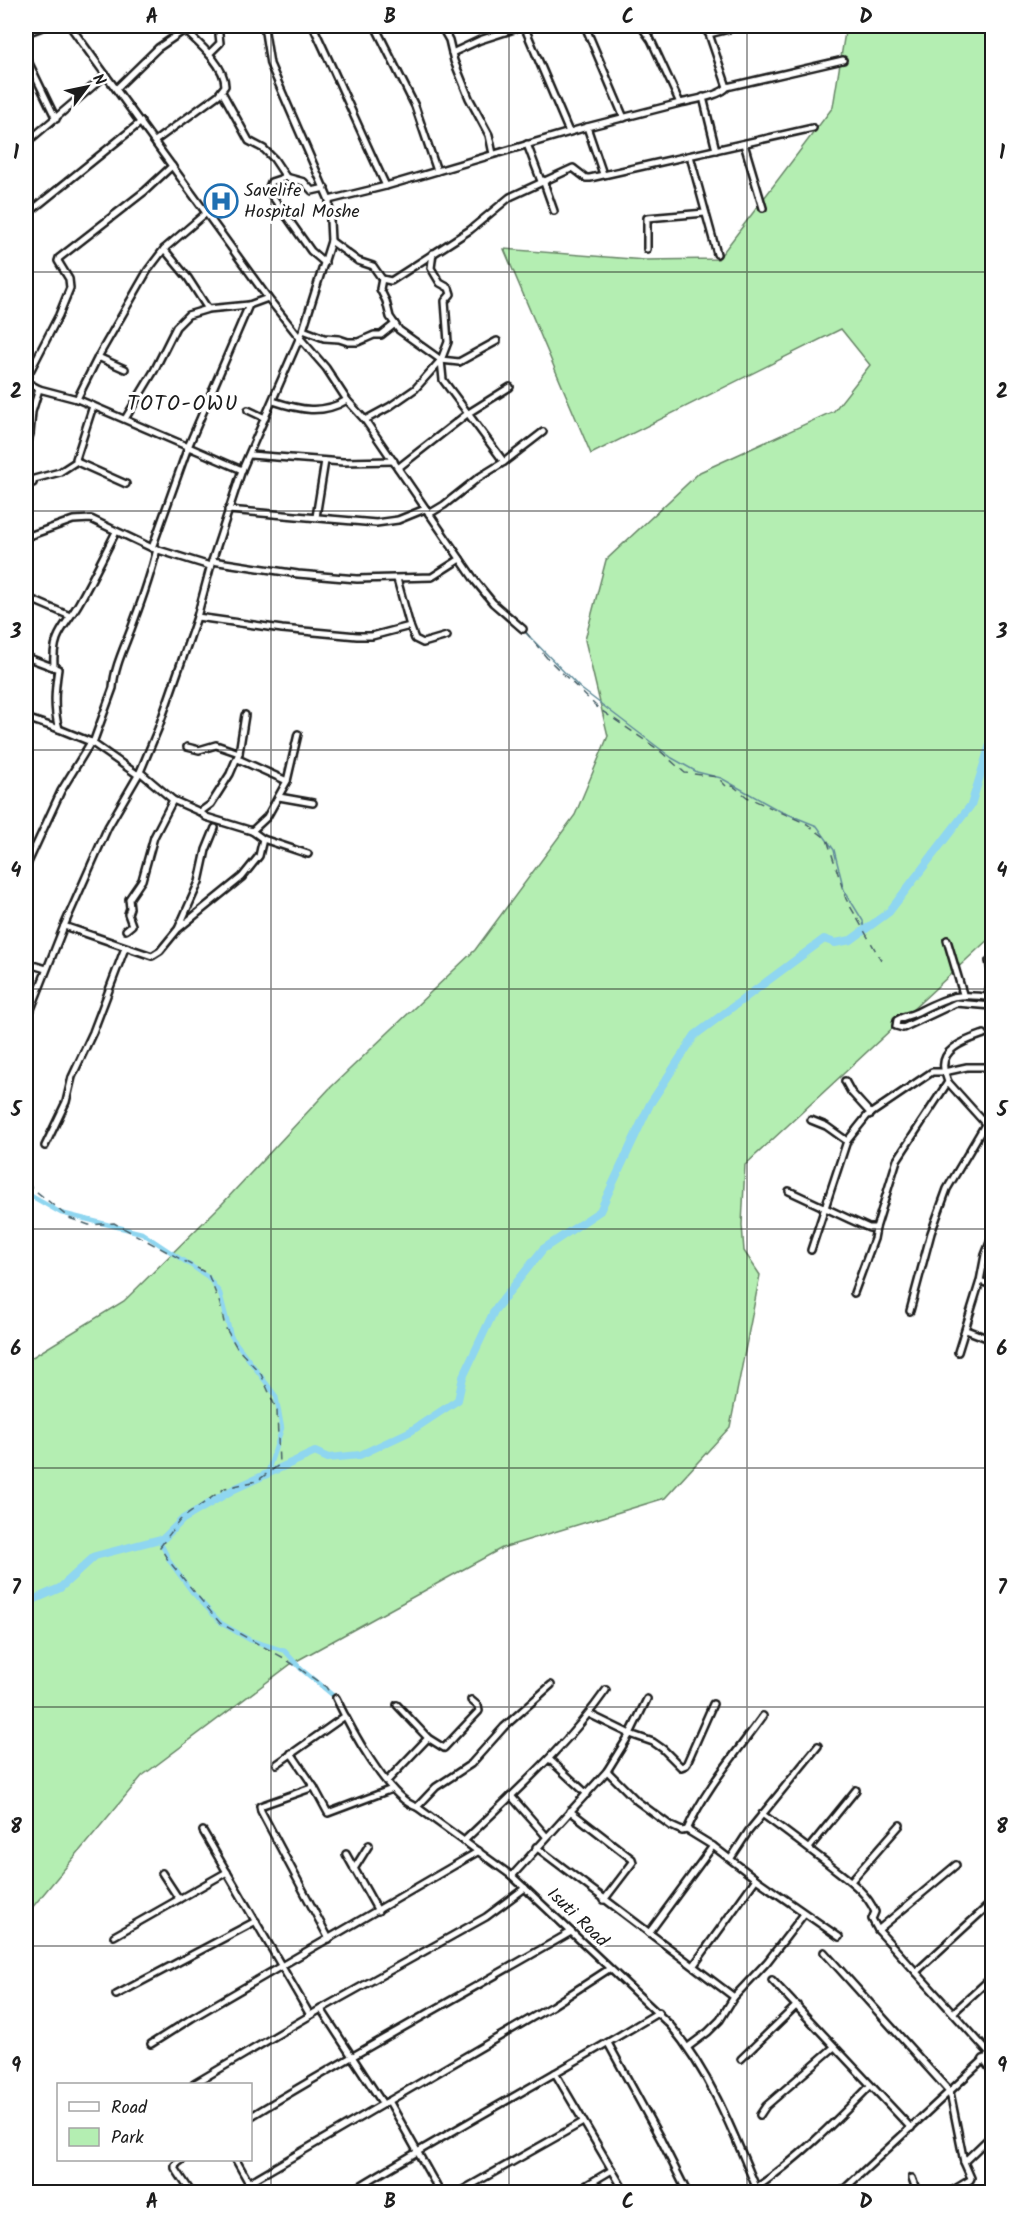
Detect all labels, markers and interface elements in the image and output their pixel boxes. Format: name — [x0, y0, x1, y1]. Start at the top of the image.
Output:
text: A — [146, 2, 158, 34]
text: B — [384, 2, 396, 34]
text: C — [622, 2, 634, 34]
text: D — [859, 2, 873, 34]
north arrow — [57, 57, 117, 117]
text: N — [85, 69, 112, 91]
text: 1 — [13, 138, 19, 170]
text: 1 — [999, 138, 1005, 170]
place label: Savelife Hospital Moshe — [244, 177, 360, 227]
hospital icon: Savelife Hospital Moshe — [203, 183, 239, 219]
text: 2 — [10, 377, 22, 409]
text: 2 — [996, 377, 1008, 409]
district label: TOTO-OWU — [127, 388, 239, 421]
text: 3 — [10, 617, 22, 649]
text: 3 — [996, 617, 1008, 649]
text: 4 — [11, 856, 22, 888]
text: 4 — [997, 856, 1008, 888]
text: 5 — [10, 1095, 23, 1127]
text: 5 — [996, 1095, 1009, 1127]
text: 6 — [11, 1334, 22, 1366]
text: 6 — [997, 1334, 1008, 1366]
text: 7 — [11, 1573, 21, 1605]
text: 7 — [997, 1573, 1007, 1605]
text: 8 — [10, 1812, 22, 1844]
text: 8 — [996, 1812, 1008, 1844]
street label: Isuti Road — [539, 1881, 615, 1956]
text: 9 — [11, 2051, 21, 2083]
text: 9 — [997, 2051, 1007, 2083]
legend — [57, 2083, 252, 2161]
text: Road — [111, 2094, 148, 2123]
text: Park — [111, 2124, 144, 2153]
text: A — [146, 2187, 158, 2218]
text: B — [384, 2187, 396, 2218]
text: C — [622, 2187, 634, 2218]
text: D — [859, 2187, 873, 2218]

